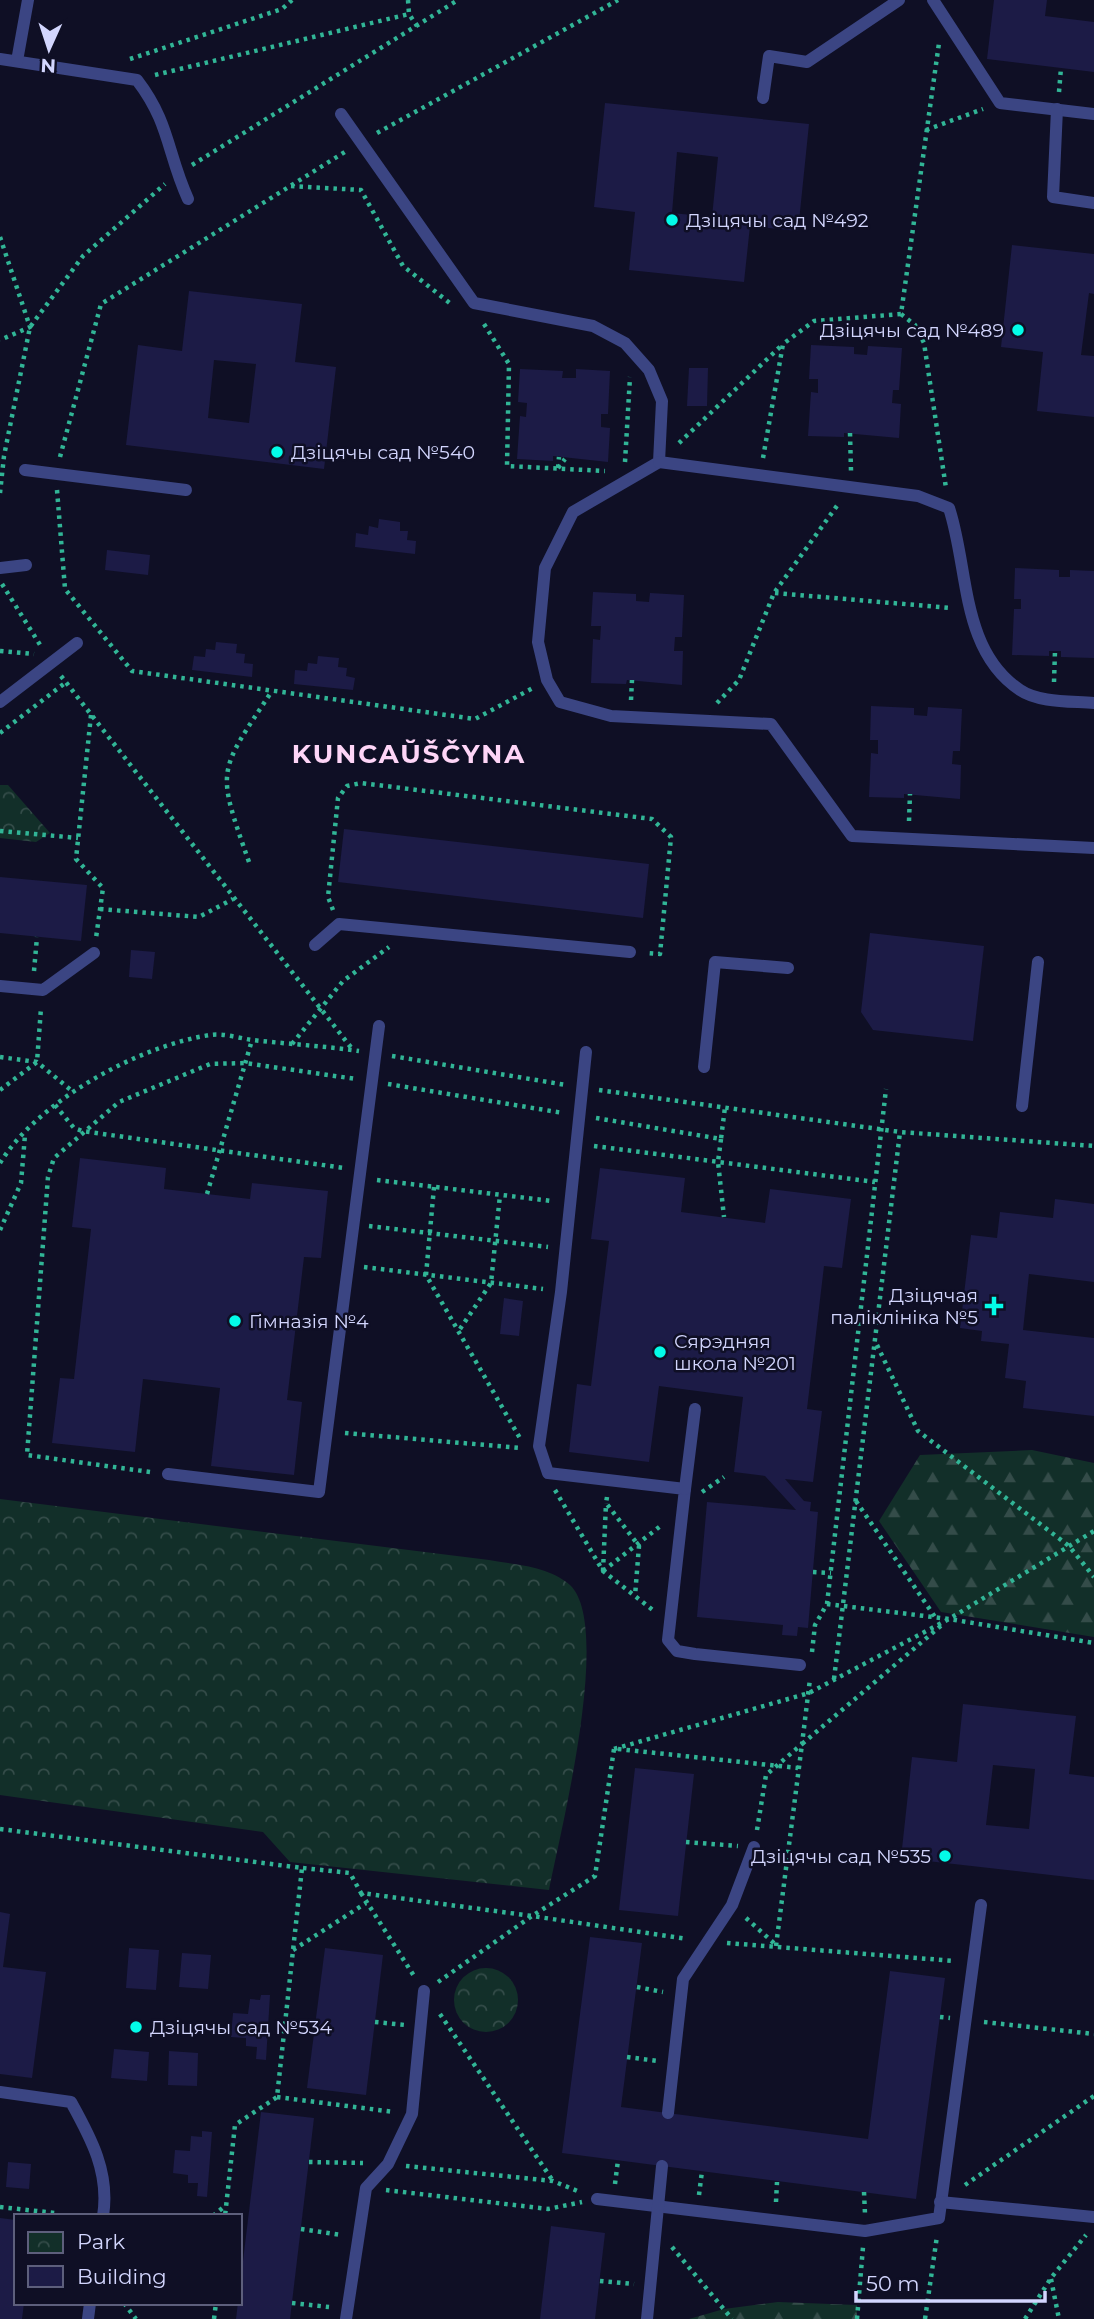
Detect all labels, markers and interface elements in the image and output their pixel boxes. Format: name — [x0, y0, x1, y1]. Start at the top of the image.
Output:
north arrow — [14, 14, 84, 84]
text: N — [40, 54, 56, 77]
place label: Дзіцячы сад №492 — [686, 209, 869, 232]
marker: Дзіцячы сад №492 — [664, 212, 680, 228]
place label: Дзіцячы сад №489 — [820, 319, 1004, 342]
marker: Дзіцячы сад №489 — [1010, 322, 1026, 338]
place label: Дзіцячы сад №540 — [291, 441, 475, 464]
marker: Дзіцячы сад №540 — [269, 444, 285, 460]
district label: KUNCAŬŠČYNA — [292, 738, 526, 770]
place label: Дзіцячая паліклініка №5 — [830, 1284, 978, 1329]
marker: Дзіцячая паліклініка №5 — [984, 1296, 1004, 1316]
place label: Гімназія №4 — [249, 1310, 369, 1333]
marker: Гімназія №4 — [227, 1313, 243, 1329]
place label: Сярэдняя школа №201 — [674, 1330, 796, 1375]
marker: Сярэдняя школа №201 — [652, 1344, 668, 1360]
place label: Дзіцячы сад №535 — [751, 1845, 931, 1868]
marker: Дзіцячы сад №535 — [937, 1848, 953, 1864]
place label: Дзіцячы сад №534 — [150, 2016, 332, 2039]
marker: Дзіцячы сад №534 — [128, 2019, 144, 2035]
legend — [14, 2214, 242, 2305]
text: Park — [77, 2229, 125, 2254]
scale bar — [856, 2260, 1045, 2304]
text: Building — [77, 2264, 167, 2289]
text: 50 m — [866, 2271, 920, 2296]

